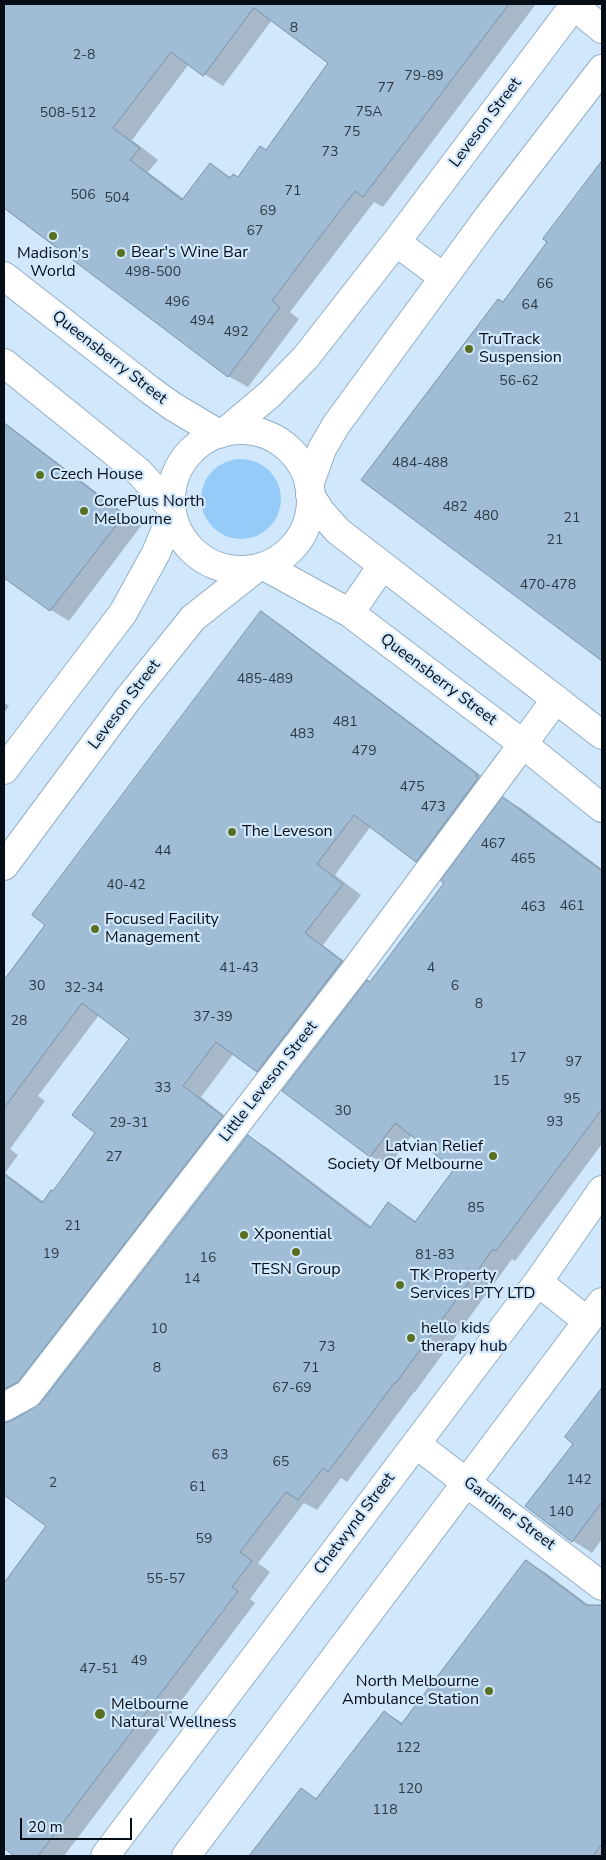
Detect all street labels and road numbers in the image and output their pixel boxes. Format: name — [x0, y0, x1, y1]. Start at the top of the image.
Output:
street label: Leveson Street — [446, 74, 526, 172]
street label: Queensberry Street — [48, 307, 170, 409]
street label: Queensberry Street — [376, 630, 500, 730]
street label: Leveson Street — [85, 656, 165, 754]
street label: Little Leveson Street — [216, 1018, 322, 1146]
street label: Chetwynd Street — [311, 1469, 399, 1579]
street label: Gardiner Street — [459, 1473, 559, 1555]

